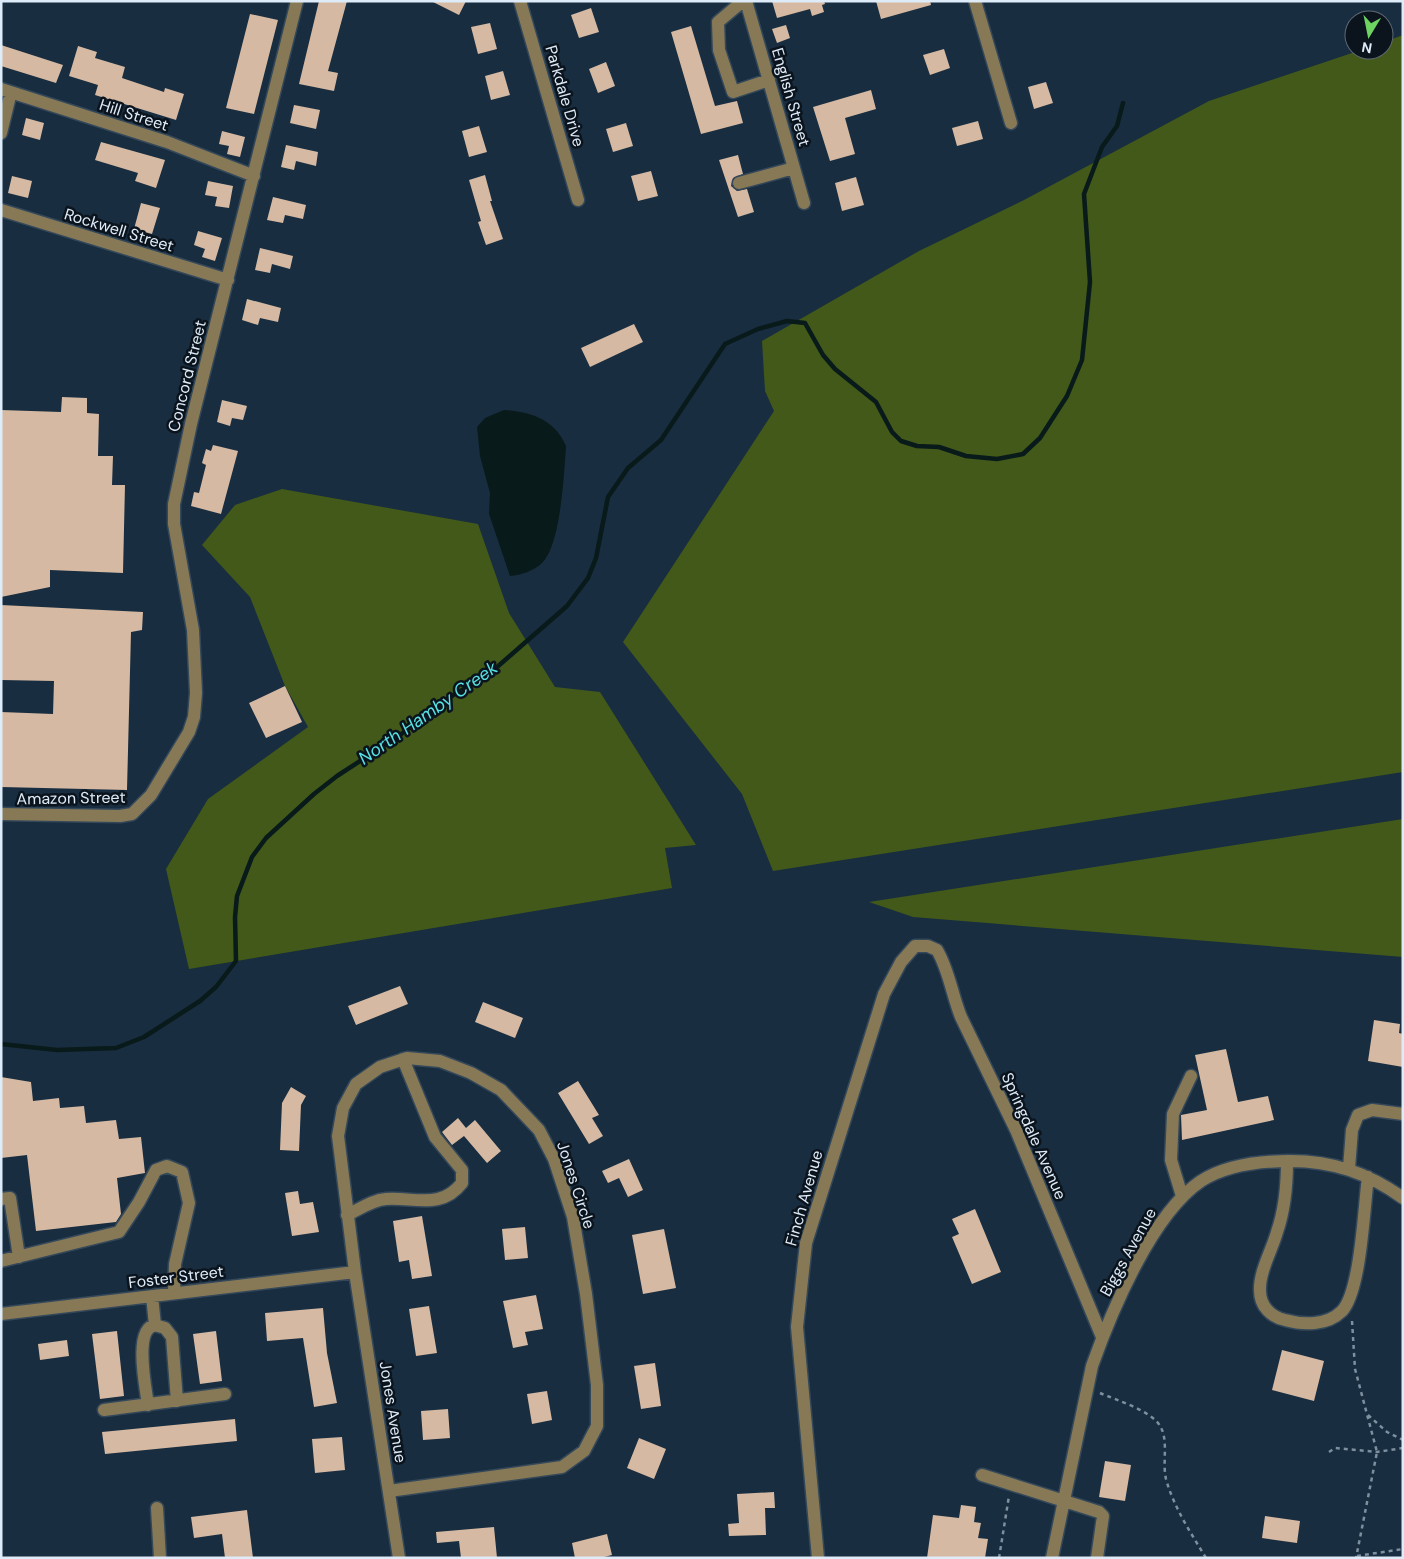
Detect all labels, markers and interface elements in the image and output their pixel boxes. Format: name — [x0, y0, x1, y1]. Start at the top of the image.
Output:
north arrow — [1344, 10, 1394, 60]
text: N — [1360, 38, 1373, 58]
street label: Parkdale Drive — [540, 43, 590, 149]
street label: English Street — [767, 45, 815, 149]
street label: Hill Street — [97, 94, 171, 136]
street label: Rockwell Street — [62, 203, 176, 257]
street label: Concord Street — [163, 318, 211, 434]
water label: North Hamby Creek — [354, 655, 503, 770]
street label: Amazon Street — [16, 787, 126, 809]
street label: Springdale Avenue — [997, 1069, 1071, 1203]
street label: Jones Circle — [552, 1139, 600, 1231]
street label: Finch Avenue — [780, 1148, 828, 1248]
street label: Biggs Avenue — [1095, 1204, 1161, 1300]
street label: Foster Street — [127, 1261, 225, 1293]
street label: Jones Avenue — [375, 1360, 411, 1464]

